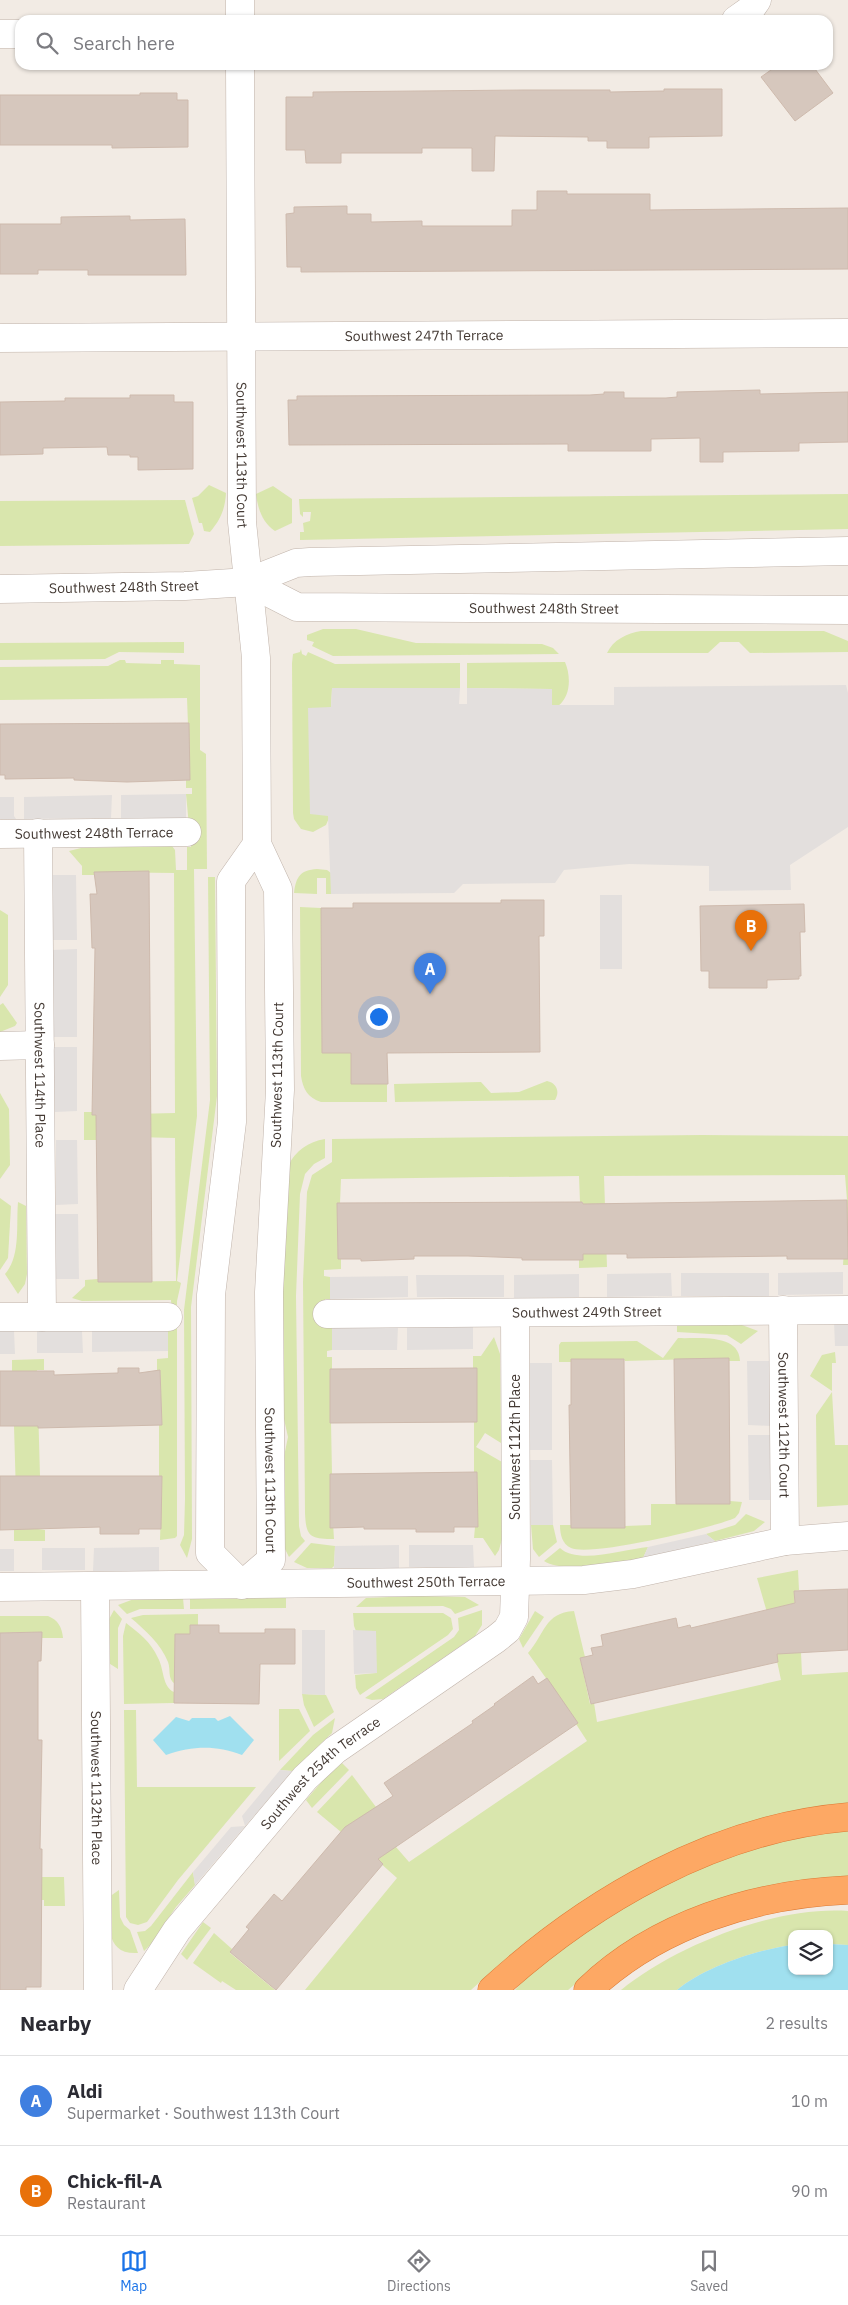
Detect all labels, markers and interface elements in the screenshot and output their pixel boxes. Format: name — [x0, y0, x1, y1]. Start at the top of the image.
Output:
search box — [15, 15, 833, 70]
icon: search — [33, 29, 61, 57]
text: Search here — [73, 31, 175, 55]
street label: Southwest 247th Terrace — [345, 326, 504, 345]
street label: Southwest 113th Court — [232, 382, 252, 529]
street label: Southwest 248th Street — [49, 576, 200, 597]
street label: Southwest 248th Street — [469, 599, 619, 618]
street label: Southwest 248th Terrace — [15, 823, 174, 843]
pin: B — [735, 910, 767, 951]
pin: A — [414, 953, 446, 994]
street label: Southwest 114th Place — [30, 1002, 50, 1148]
street label: Southwest 113th Court — [267, 1002, 287, 1148]
your location — [366, 1004, 392, 1030]
street label: Southwest 249th Street — [512, 1302, 662, 1322]
street label: Southwest 112th Court — [774, 1352, 794, 1498]
street label: Southwest 112th Place — [506, 1374, 524, 1520]
street label: Southwest 113th Court — [261, 1407, 280, 1554]
street label: Southwest 250th Terrace — [347, 1572, 506, 1592]
street label: Southwest 1132th Place — [87, 1711, 106, 1866]
street label: Southwest 254th Terrace — [256, 1712, 384, 1833]
map controls — [788, 1930, 833, 1975]
button: layers — [788, 1930, 833, 1975]
text: Nearby — [20, 2009, 91, 2037]
text: 2 results — [765, 2013, 828, 2033]
text: Aldi — [67, 2079, 103, 2103]
text: A — [31, 2091, 41, 2111]
text: 10 m — [791, 2091, 828, 2111]
text: Supermarket · Southwest 113th Court — [67, 2103, 340, 2123]
text: Chick-fil-A — [67, 2169, 162, 2193]
text: B — [31, 2181, 41, 2201]
text: 90 m — [791, 2181, 828, 2201]
text: Restaurant — [67, 2193, 146, 2213]
tab: Map — [120, 2247, 148, 2295]
tab: Directions — [387, 2247, 451, 2295]
tab: Saved — [690, 2247, 728, 2295]

